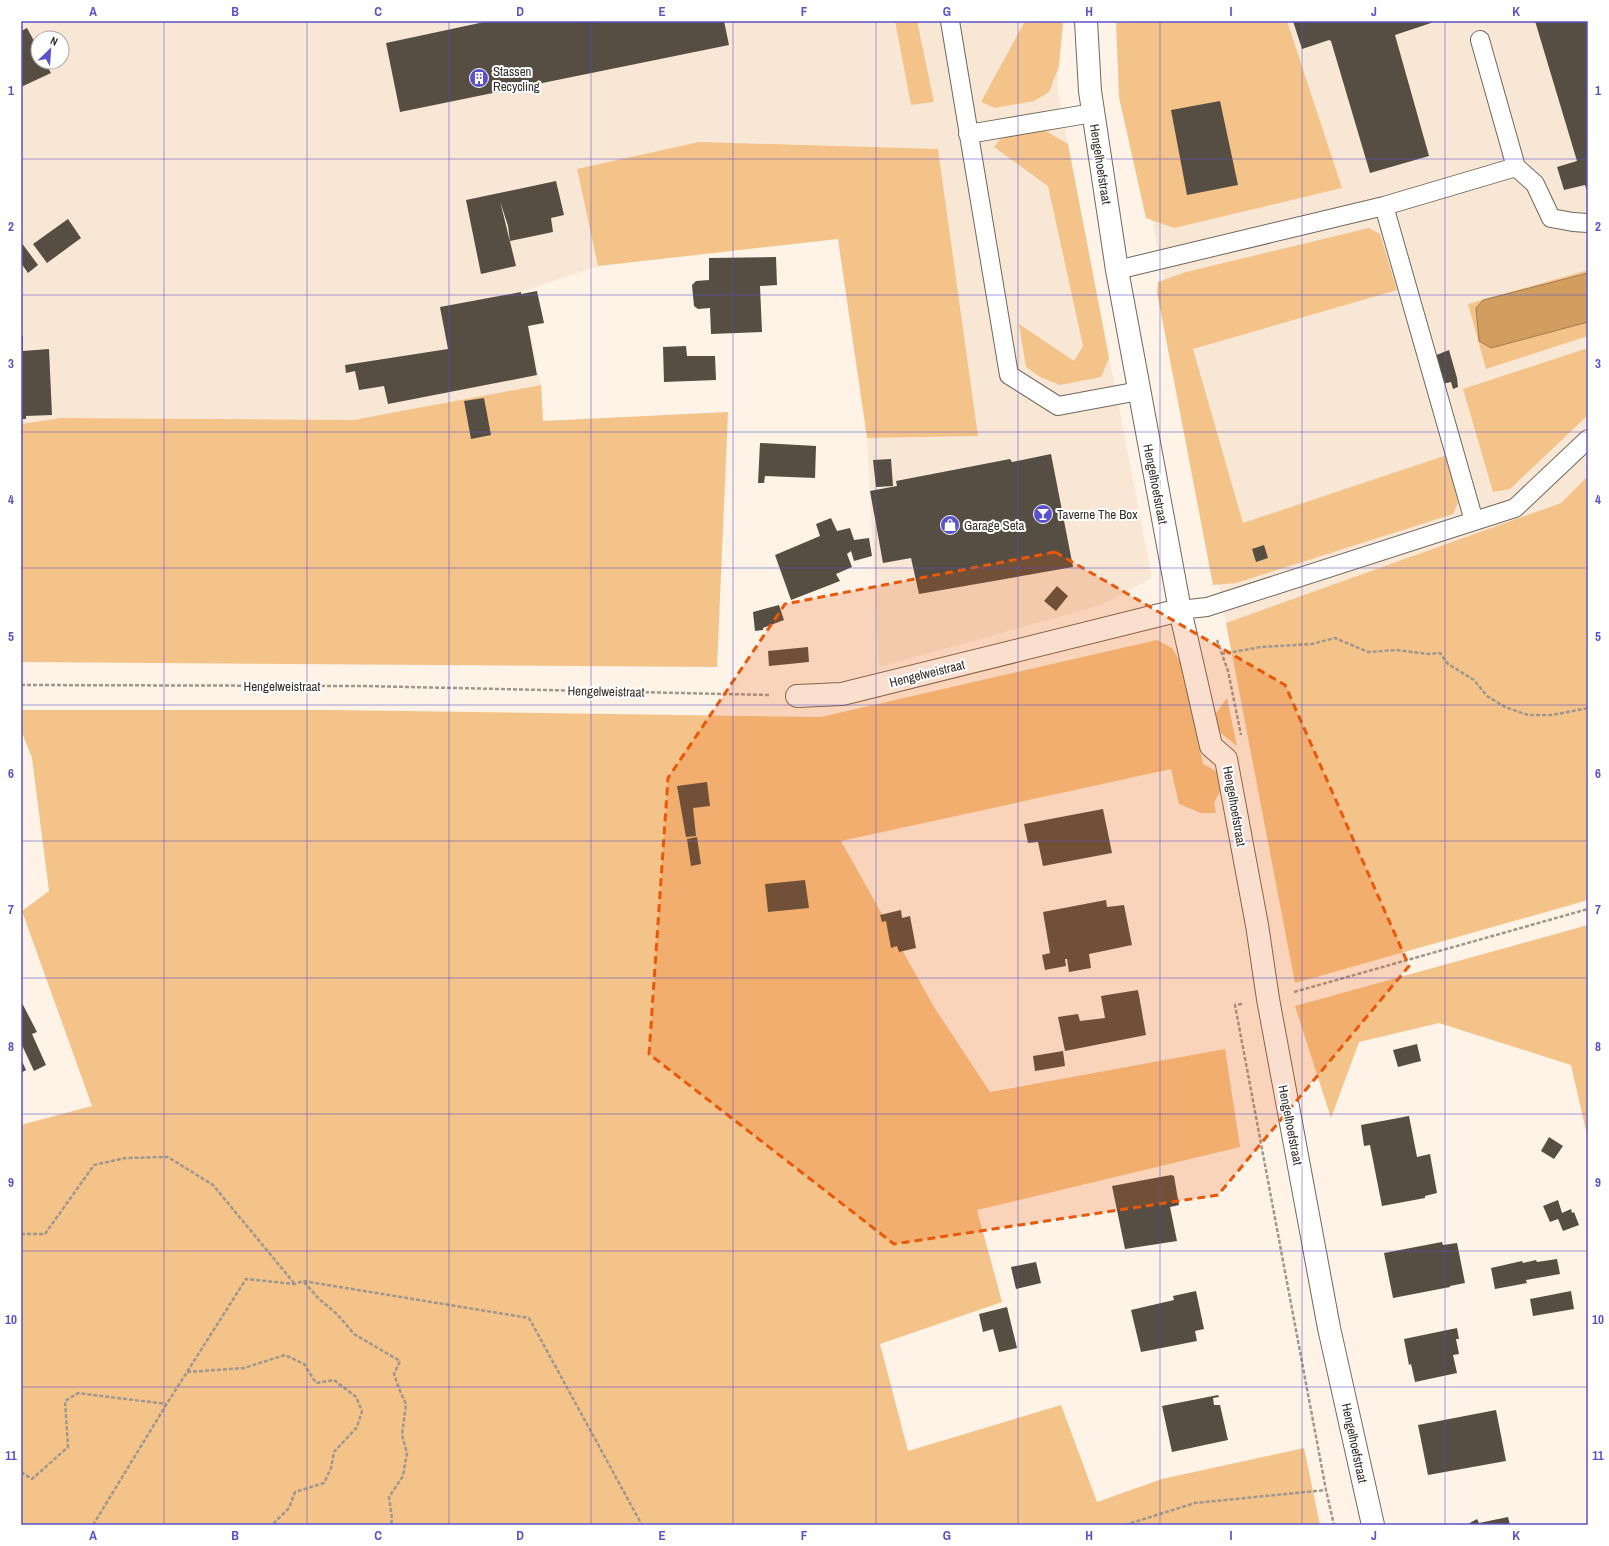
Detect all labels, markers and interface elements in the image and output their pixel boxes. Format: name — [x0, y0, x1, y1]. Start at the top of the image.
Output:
text: A — [89, 3, 97, 20]
text: B — [231, 3, 239, 20]
text: C — [374, 3, 382, 20]
text: D — [516, 3, 524, 20]
text: E — [658, 3, 666, 20]
text: F — [801, 3, 808, 20]
text: G — [943, 3, 951, 20]
text: H — [1085, 3, 1093, 20]
text: I — [1230, 3, 1233, 20]
text: J — [1371, 3, 1377, 20]
text: K — [1512, 3, 1520, 20]
north arrow — [30, 30, 70, 70]
text: N — [48, 33, 60, 49]
place label: Stassen Recycling — [493, 63, 540, 95]
building icon: Stassen Recycling — [468, 67, 490, 89]
text: 1 — [8, 82, 14, 99]
text: 1 — [1595, 82, 1601, 99]
street label: Hengelhoefstraat — [1086, 123, 1115, 206]
text: 2 — [8, 218, 14, 235]
text: 2 — [1595, 218, 1601, 235]
text: 3 — [8, 355, 14, 372]
text: 3 — [1595, 355, 1601, 372]
street label: Hengelhoefstraat — [1139, 443, 1172, 526]
text: 4 — [8, 491, 14, 508]
text: 4 — [1595, 491, 1601, 508]
bar icon: Taverne The Box — [1032, 503, 1054, 525]
place label: Taverne The Box — [1057, 506, 1138, 523]
shop icon: Garage Seta — [939, 514, 961, 536]
place label: Garage Seta — [964, 517, 1025, 534]
text: 5 — [8, 628, 14, 645]
text: 5 — [1595, 628, 1601, 645]
street label: Hengelweistraat — [888, 656, 967, 691]
street label: Hengelweistraat — [243, 678, 321, 695]
street label: Hengelweistraat — [567, 682, 645, 701]
text: 6 — [8, 765, 14, 782]
street label: Hengelhoefstraat — [1219, 765, 1250, 848]
text: 6 — [1595, 765, 1601, 782]
text: 7 — [8, 901, 14, 918]
text: 7 — [1595, 901, 1601, 918]
text: 8 — [8, 1038, 14, 1055]
text: 8 — [1595, 1038, 1601, 1055]
street label: Hengelhoefstraat — [1274, 1084, 1307, 1167]
text: 9 — [8, 1174, 14, 1191]
text: 9 — [1595, 1174, 1601, 1191]
text: 10 — [5, 1311, 17, 1328]
text: 10 — [1592, 1311, 1604, 1328]
street label: Hengelhoefstraat — [1338, 1402, 1371, 1485]
text: 11 — [5, 1447, 17, 1464]
text: 11 — [1592, 1447, 1604, 1464]
text: A — [89, 1527, 97, 1544]
text: B — [231, 1527, 239, 1544]
text: C — [374, 1527, 382, 1544]
text: D — [516, 1527, 524, 1544]
text: E — [658, 1527, 666, 1544]
text: F — [801, 1527, 808, 1544]
text: G — [943, 1527, 951, 1544]
text: H — [1085, 1527, 1093, 1544]
text: I — [1230, 1527, 1233, 1544]
text: J — [1371, 1527, 1377, 1544]
text: K — [1512, 1527, 1520, 1544]

